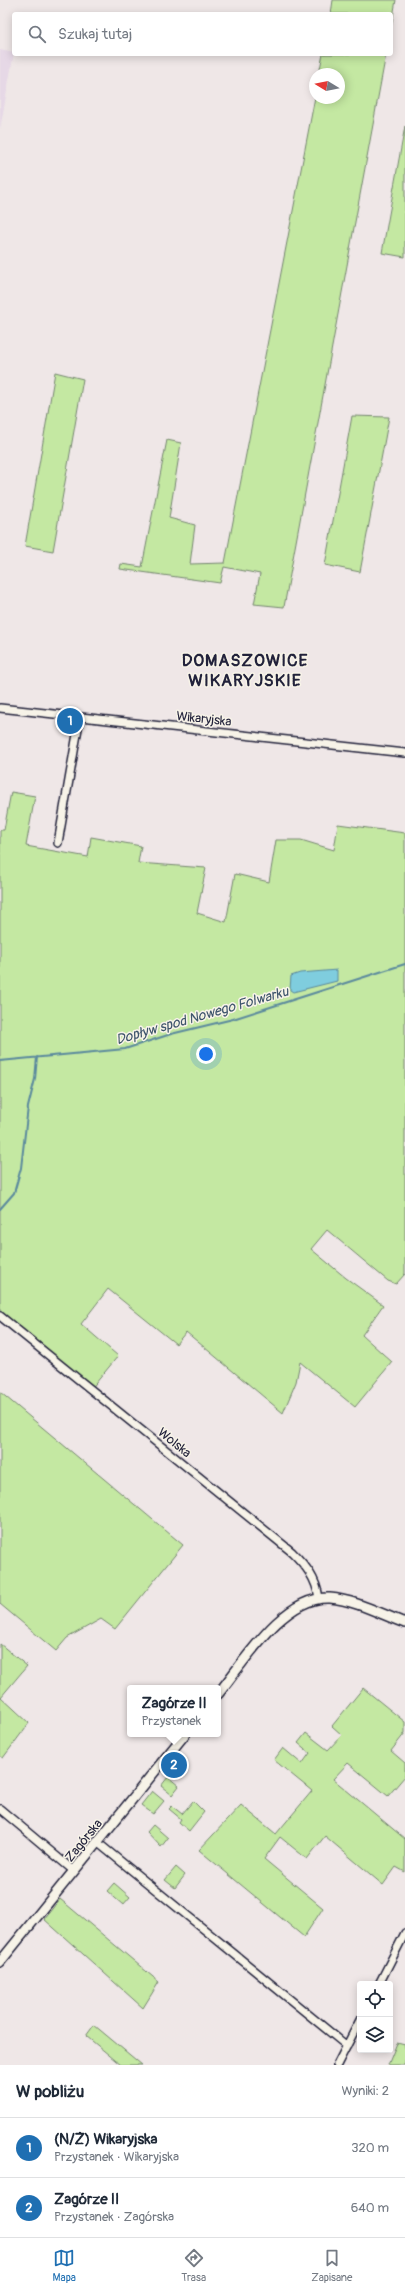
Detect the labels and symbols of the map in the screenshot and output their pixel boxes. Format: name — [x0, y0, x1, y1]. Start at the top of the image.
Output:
north arrow — [309, 68, 345, 104]
district label: DOMASZOWICE WIKARYJSKIE — [182, 650, 308, 691]
pin: 1 — [57, 706, 83, 736]
street label: Wikaryjska — [176, 708, 232, 730]
water label: Dopływ spod Nowego Folwarku — [114, 982, 291, 1048]
your location — [196, 1044, 216, 1064]
street label: Wolska — [154, 1424, 194, 1461]
pin: 2 — [161, 1750, 187, 1780]
street label: Zagórska — [62, 1816, 106, 1865]

